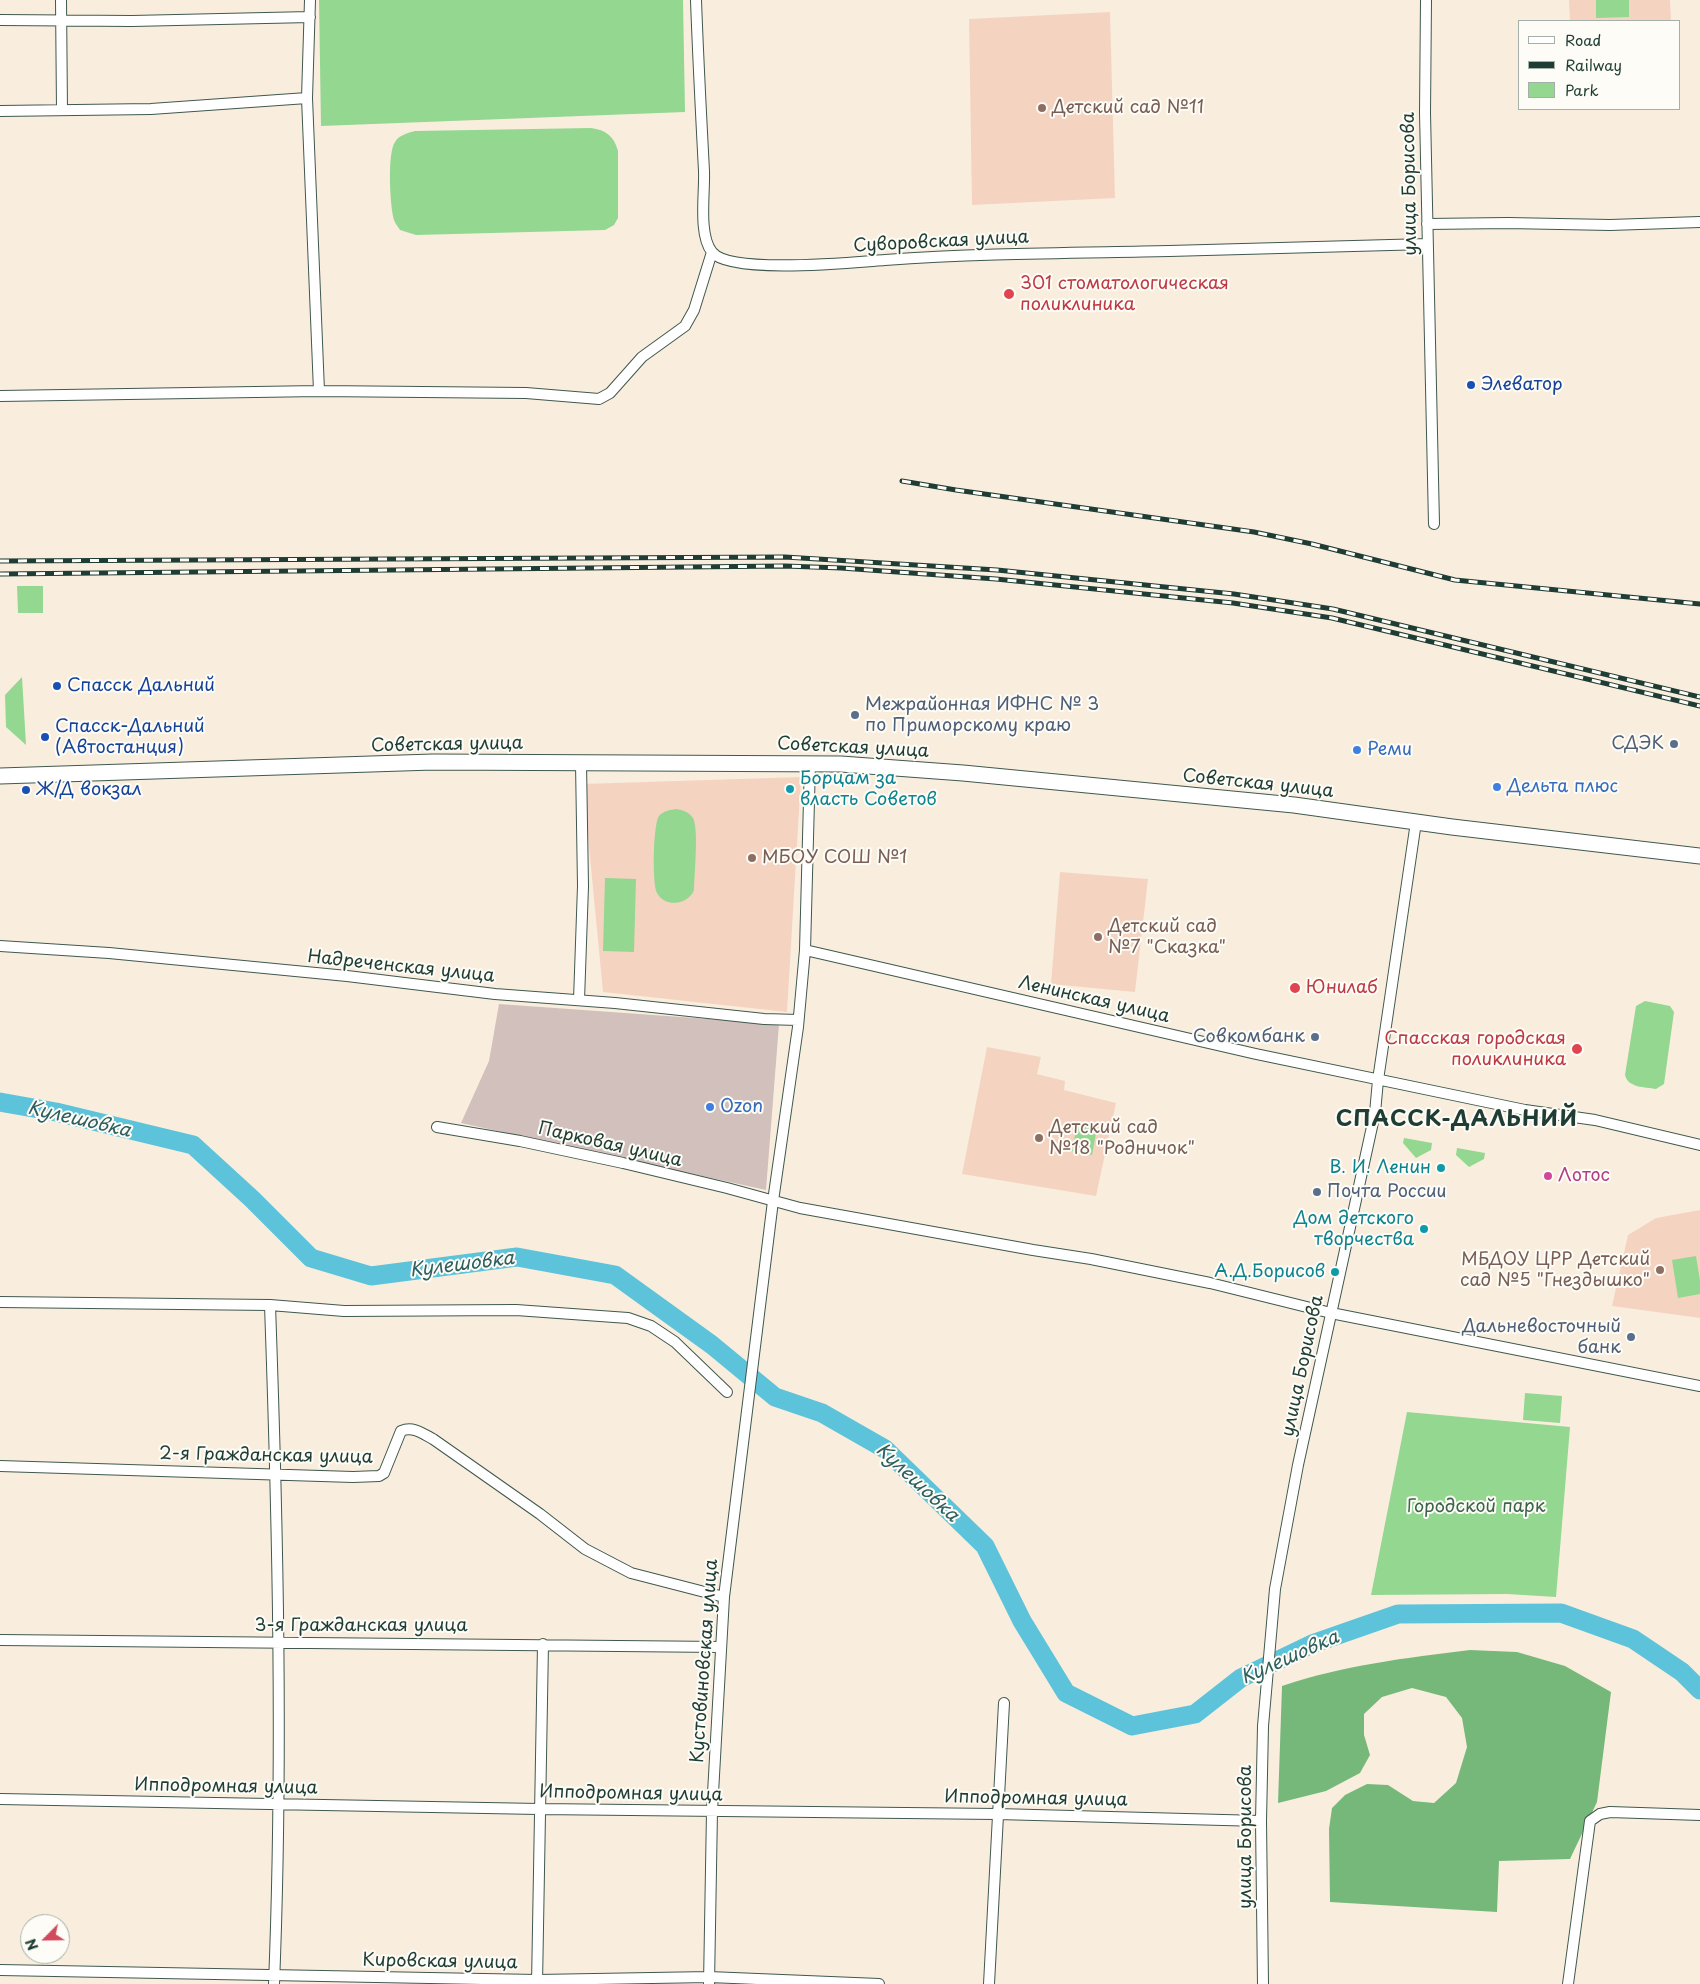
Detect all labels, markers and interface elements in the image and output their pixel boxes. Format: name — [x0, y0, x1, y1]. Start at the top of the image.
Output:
legend — [1518, 20, 1680, 110]
text: Road — [1565, 28, 1601, 51]
text: Railway — [1565, 53, 1622, 76]
text: Park — [1565, 78, 1599, 101]
place label: Детский сад №11 — [1052, 97, 1204, 119]
marker: Детский сад №11 — [1036, 102, 1048, 114]
street label: улица Борисова — [1398, 112, 1422, 256]
street label: Суворовская улица — [853, 227, 1029, 257]
place label: 301 стоматологическая поликлиника — [1020, 273, 1229, 316]
marker: 301 стоматологическая поликлиника — [1002, 287, 1016, 301]
place label: Элеватор — [1481, 374, 1563, 396]
marker: Элеватор — [1465, 379, 1477, 391]
place label: Спасск Дальний — [67, 675, 215, 697]
marker: Спасск Дальний — [51, 680, 63, 692]
place label: Межрайонная ИФНС № 3 по Приморскому краю — [865, 694, 1099, 736]
marker: Межрайонная ИФНС № 3 по Приморскому краю — [849, 709, 861, 721]
place label: Спасск-Дальний (Автостанция) — [55, 716, 205, 759]
marker: Спасск-Дальний (Автостанция) — [39, 731, 51, 743]
street label: Советская улица — [371, 733, 523, 757]
street label: Советская улица — [777, 733, 929, 763]
place label: СДЭК — [1611, 733, 1664, 755]
marker: СДЭК — [1668, 738, 1680, 750]
place label: Реми — [1367, 739, 1412, 761]
marker: Реми — [1351, 744, 1363, 756]
street label: Советская улица — [1181, 765, 1335, 803]
place label: Борцам за власть Советов — [800, 768, 937, 811]
place label: Дельта плюс — [1507, 776, 1618, 798]
place label: Ж/Д вокзал — [36, 779, 142, 801]
marker: Дельта плюс — [1491, 781, 1503, 793]
marker: Борцам за власть Советов — [784, 783, 796, 795]
marker: Ж/Д вокзал — [20, 784, 32, 796]
place label: МБОУ СОШ №1 — [762, 847, 907, 869]
marker: МБОУ СОШ №1 — [746, 852, 758, 864]
place label: Детский сад №7 "Сказка" — [1108, 916, 1226, 959]
marker: Детский сад №7 "Сказка" — [1092, 931, 1104, 943]
street label: Надреченская улица — [306, 946, 496, 988]
street label: Ленинская улица — [1016, 972, 1172, 1028]
place label: Юнилаб — [1306, 977, 1378, 999]
marker: Юнилаб — [1288, 981, 1302, 995]
place label: Совкомбанк — [1193, 1026, 1305, 1048]
place label: Спасская городская поликлиника — [1384, 1028, 1566, 1070]
marker: Совкомбанк — [1309, 1031, 1321, 1043]
marker: Спасская городская поликлиника — [1570, 1042, 1584, 1056]
place label: Ozon — [720, 1096, 763, 1118]
water label: Кулешовка — [25, 1097, 133, 1143]
marker: Ozon — [704, 1101, 716, 1113]
district label: СПАССК-ДАЛЬНИЙ — [1333, 1107, 1581, 1133]
place label: Детский сад №18 "Родничок" — [1049, 1117, 1195, 1160]
street label: Парковая улица — [536, 1118, 684, 1172]
marker: Детский сад №18 "Родничок" — [1033, 1132, 1045, 1144]
place label: В. И. Ленин — [1330, 1157, 1431, 1179]
marker: В. И. Ленин — [1435, 1162, 1447, 1174]
place label: Лотос — [1558, 1165, 1610, 1187]
marker: Лотос — [1542, 1170, 1554, 1182]
place label: Почта России — [1327, 1181, 1447, 1203]
marker: Почта России — [1311, 1186, 1323, 1198]
place label: Дом детского творчества — [1294, 1208, 1414, 1250]
marker: Дом детского творчества — [1418, 1223, 1430, 1235]
water label: Кулешовка — [409, 1247, 515, 1283]
place label: МБДОУ ЦРР Детский сад №5 "Гнездышко" — [1460, 1249, 1650, 1292]
place label: А.Д.Борисов — [1214, 1261, 1325, 1283]
marker: МБДОУ ЦРР Детский сад №5 "Гнездышко" — [1654, 1264, 1666, 1276]
marker: А.Д.Борисов — [1329, 1266, 1341, 1278]
street label: улица Борисова — [1277, 1293, 1329, 1439]
place label: Дальневосточный банк — [1462, 1316, 1621, 1358]
marker: Дальневосточный банк — [1625, 1331, 1637, 1343]
water label: Кулешовка — [871, 1439, 963, 1527]
street label: 2-я Гражданская улица — [159, 1443, 373, 1469]
park label: Городской парк — [1407, 1496, 1545, 1518]
street label: Кустовиновская улица — [687, 1558, 723, 1764]
street label: 3-я Гражданская улица — [254, 1615, 468, 1637]
water label: Кулешовка — [1237, 1626, 1343, 1690]
street label: улица Борисова — [1235, 1765, 1257, 1909]
street label: Ипподромная улица — [134, 1775, 318, 1799]
street label: Ипподромная улица — [539, 1782, 723, 1806]
street label: Ипподромная улица — [944, 1787, 1128, 1811]
north arrow — [20, 1914, 70, 1964]
text: N — [20, 1935, 43, 1954]
street label: Кировская улица — [362, 1950, 518, 1974]

